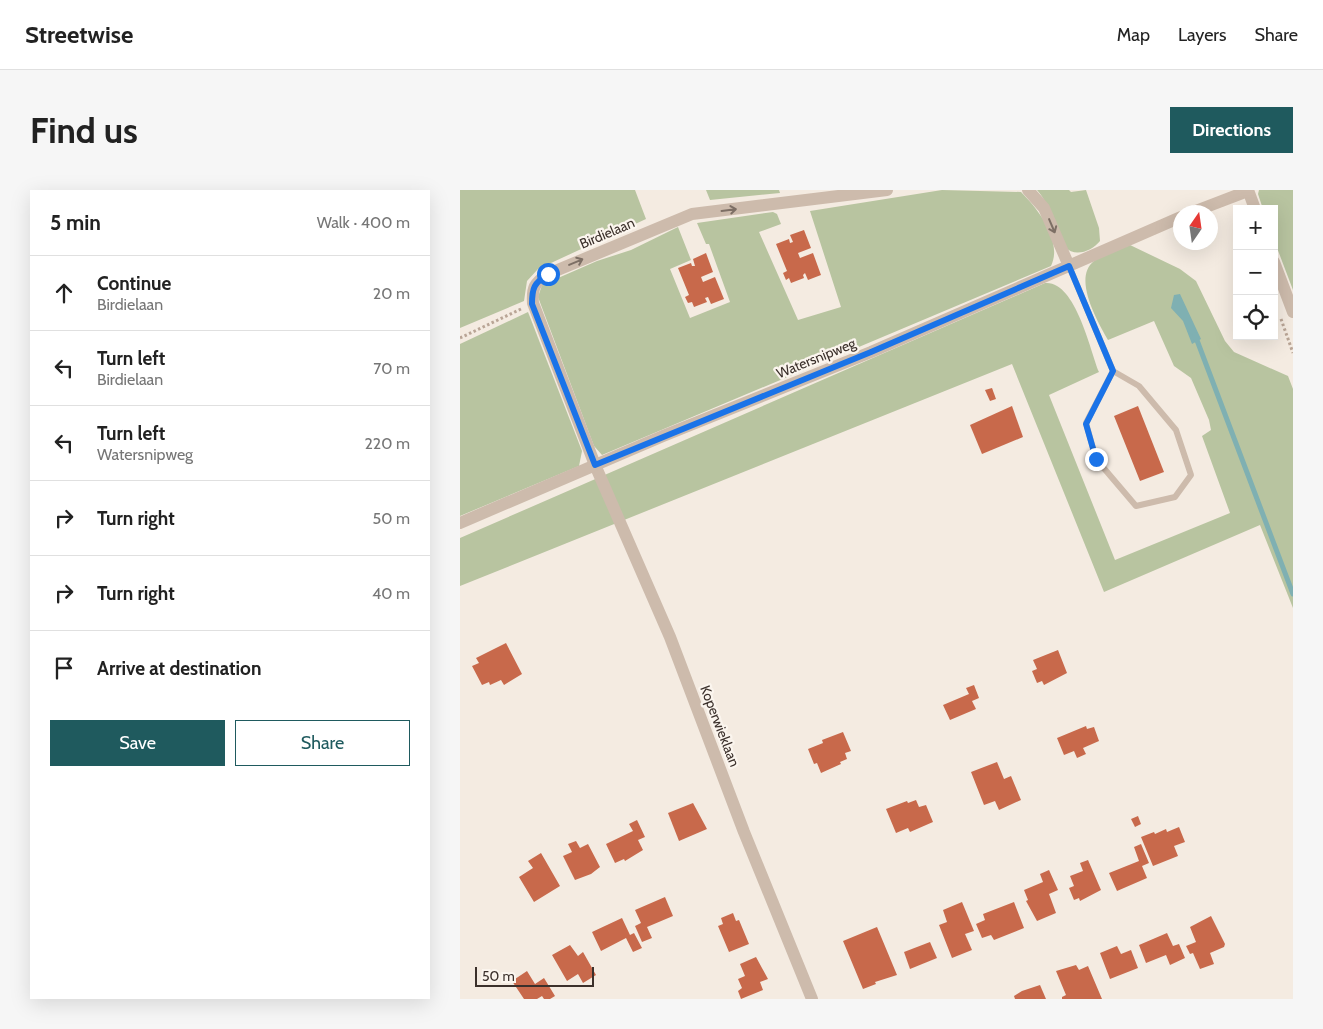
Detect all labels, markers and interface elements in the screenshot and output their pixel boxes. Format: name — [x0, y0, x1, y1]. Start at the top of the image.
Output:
text: Streetwise — [25, 20, 133, 49]
text: Map — [1117, 24, 1150, 46]
text: Layers — [1178, 24, 1227, 46]
text: Share — [1255, 24, 1298, 46]
button: Directions — [1170, 107, 1293, 153]
text: Find us — [30, 109, 138, 152]
one-way arrow — [721, 204, 737, 214]
north arrow — [1173, 205, 1218, 250]
map controls — [1233, 205, 1278, 340]
button: + — [1233, 205, 1278, 250]
text: 5 min — [50, 210, 101, 235]
text: Walk · 400 m — [317, 213, 410, 232]
street label: Birdielaan — [577, 213, 637, 253]
one-way arrow — [1047, 218, 1057, 233]
button: − — [1233, 250, 1278, 295]
one-way arrow — [568, 257, 583, 267]
route start — [537, 263, 560, 286]
text: Continue — [97, 272, 171, 295]
icon: ahead — [50, 279, 78, 307]
text: 20 m — [373, 284, 410, 303]
text: Birdielaan — [97, 295, 163, 314]
button: locate — [1233, 295, 1278, 340]
street label: Watersnipweg — [774, 334, 859, 382]
text: Turn left — [97, 347, 165, 370]
icon: left — [50, 354, 78, 382]
text: 70 m — [373, 359, 410, 378]
text: Birdielaan — [97, 370, 163, 389]
text: Turn left — [97, 422, 165, 445]
icon: left — [50, 429, 78, 457]
text: 220 m — [364, 434, 410, 453]
text: Watersnipweg — [97, 445, 193, 464]
route end — [1085, 448, 1108, 471]
icon: right — [50, 504, 78, 532]
text: Turn right — [97, 507, 175, 530]
text: 50 m — [373, 509, 410, 528]
icon: right — [50, 579, 78, 607]
text: Turn right — [97, 582, 175, 605]
text: 40 m — [372, 584, 410, 603]
icon: arrive — [50, 654, 78, 682]
text: Arrive at destination — [97, 657, 261, 680]
street label: Koperwieklaan — [696, 683, 744, 769]
button: Save — [50, 720, 225, 766]
button: Share — [235, 720, 410, 766]
scale bar — [475, 964, 594, 987]
text: 50 m — [482, 967, 515, 985]

